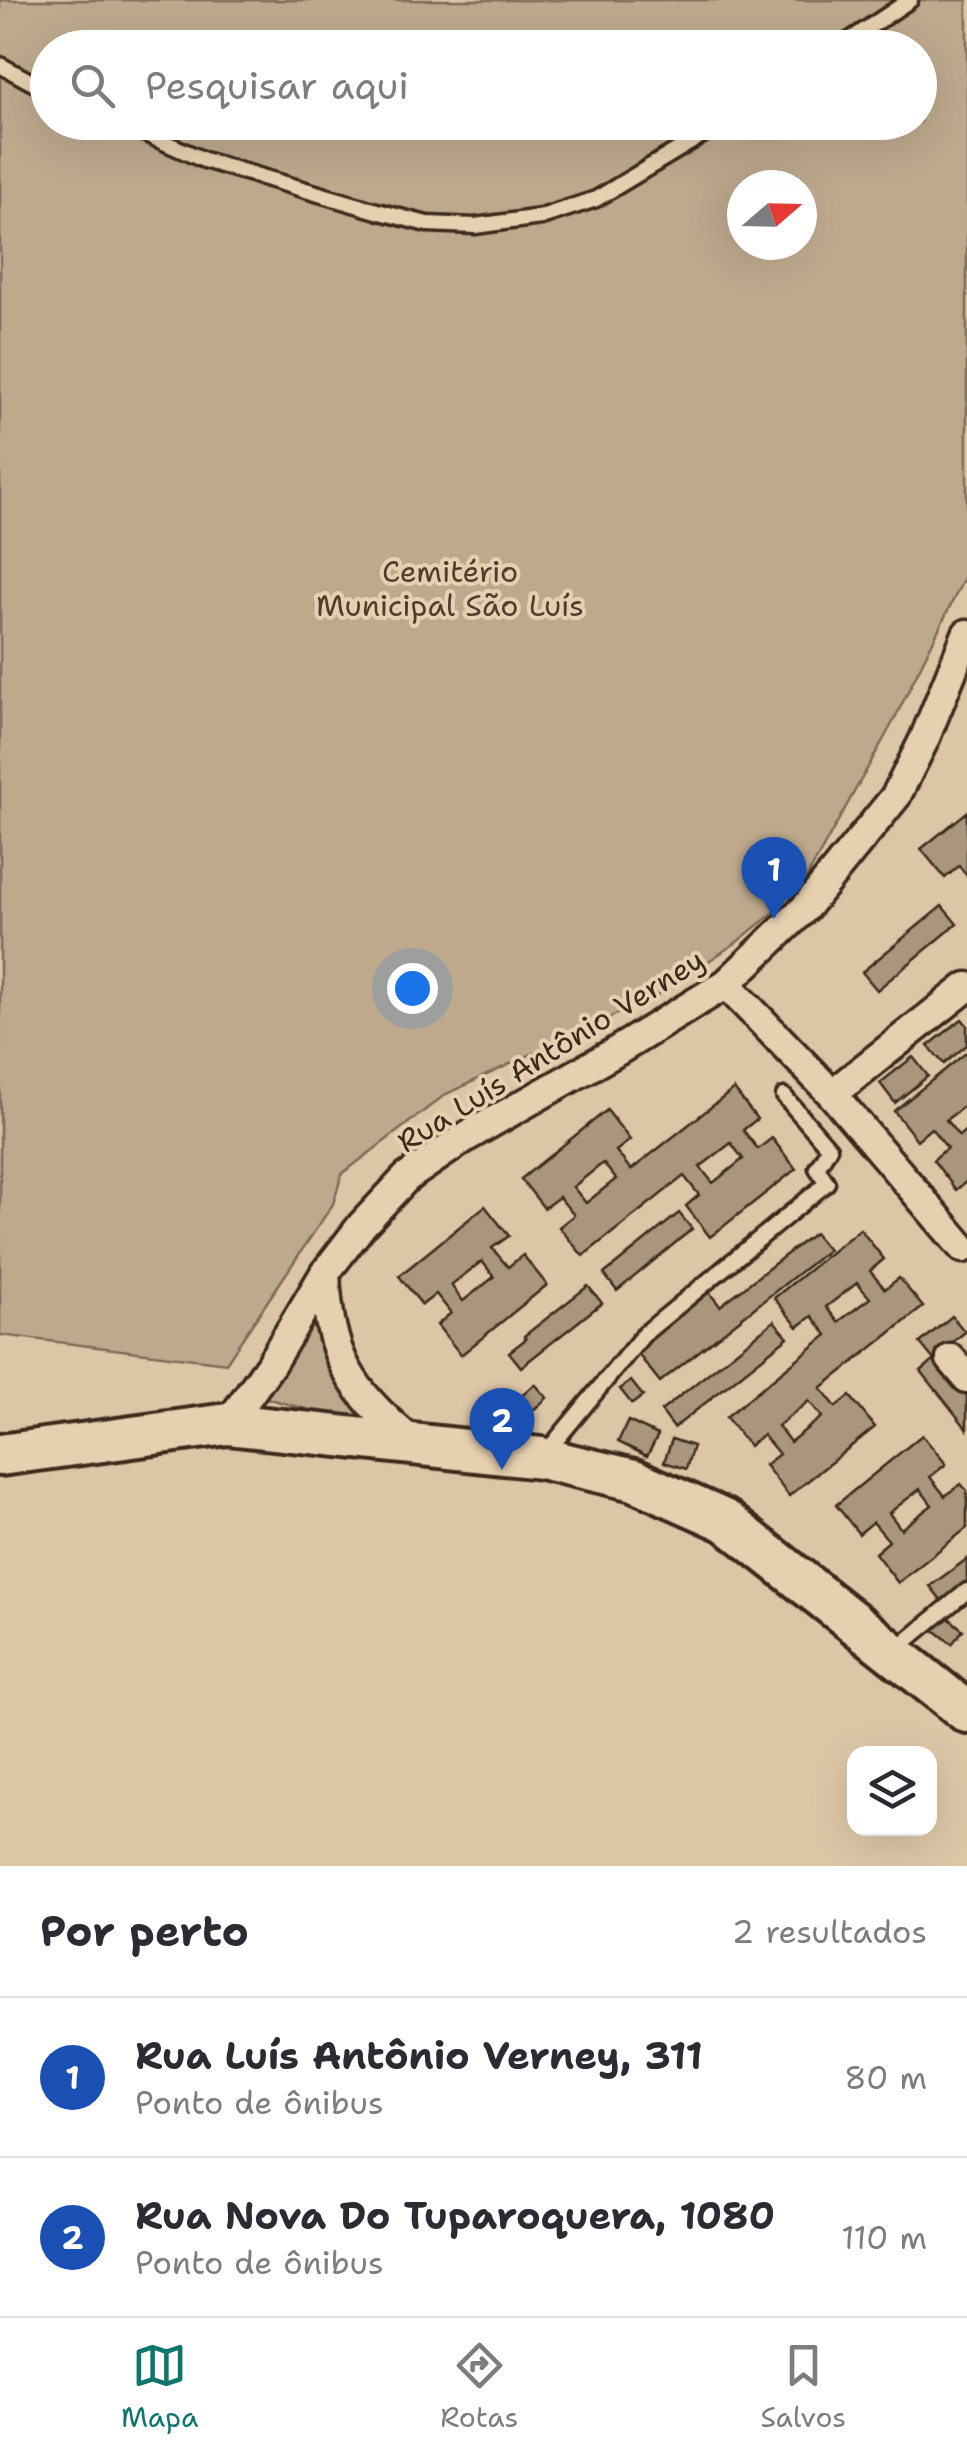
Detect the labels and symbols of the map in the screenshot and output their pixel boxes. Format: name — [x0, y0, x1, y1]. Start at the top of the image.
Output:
north arrow — [727, 170, 817, 260]
park label: Cemitério Municipal São Luís — [316, 551, 584, 626]
pin: 1 — [742, 836, 806, 919]
street label: Rua Luís Antônio Verney — [389, 939, 712, 1162]
your location — [387, 963, 438, 1014]
pin: 2 — [470, 1388, 534, 1470]

